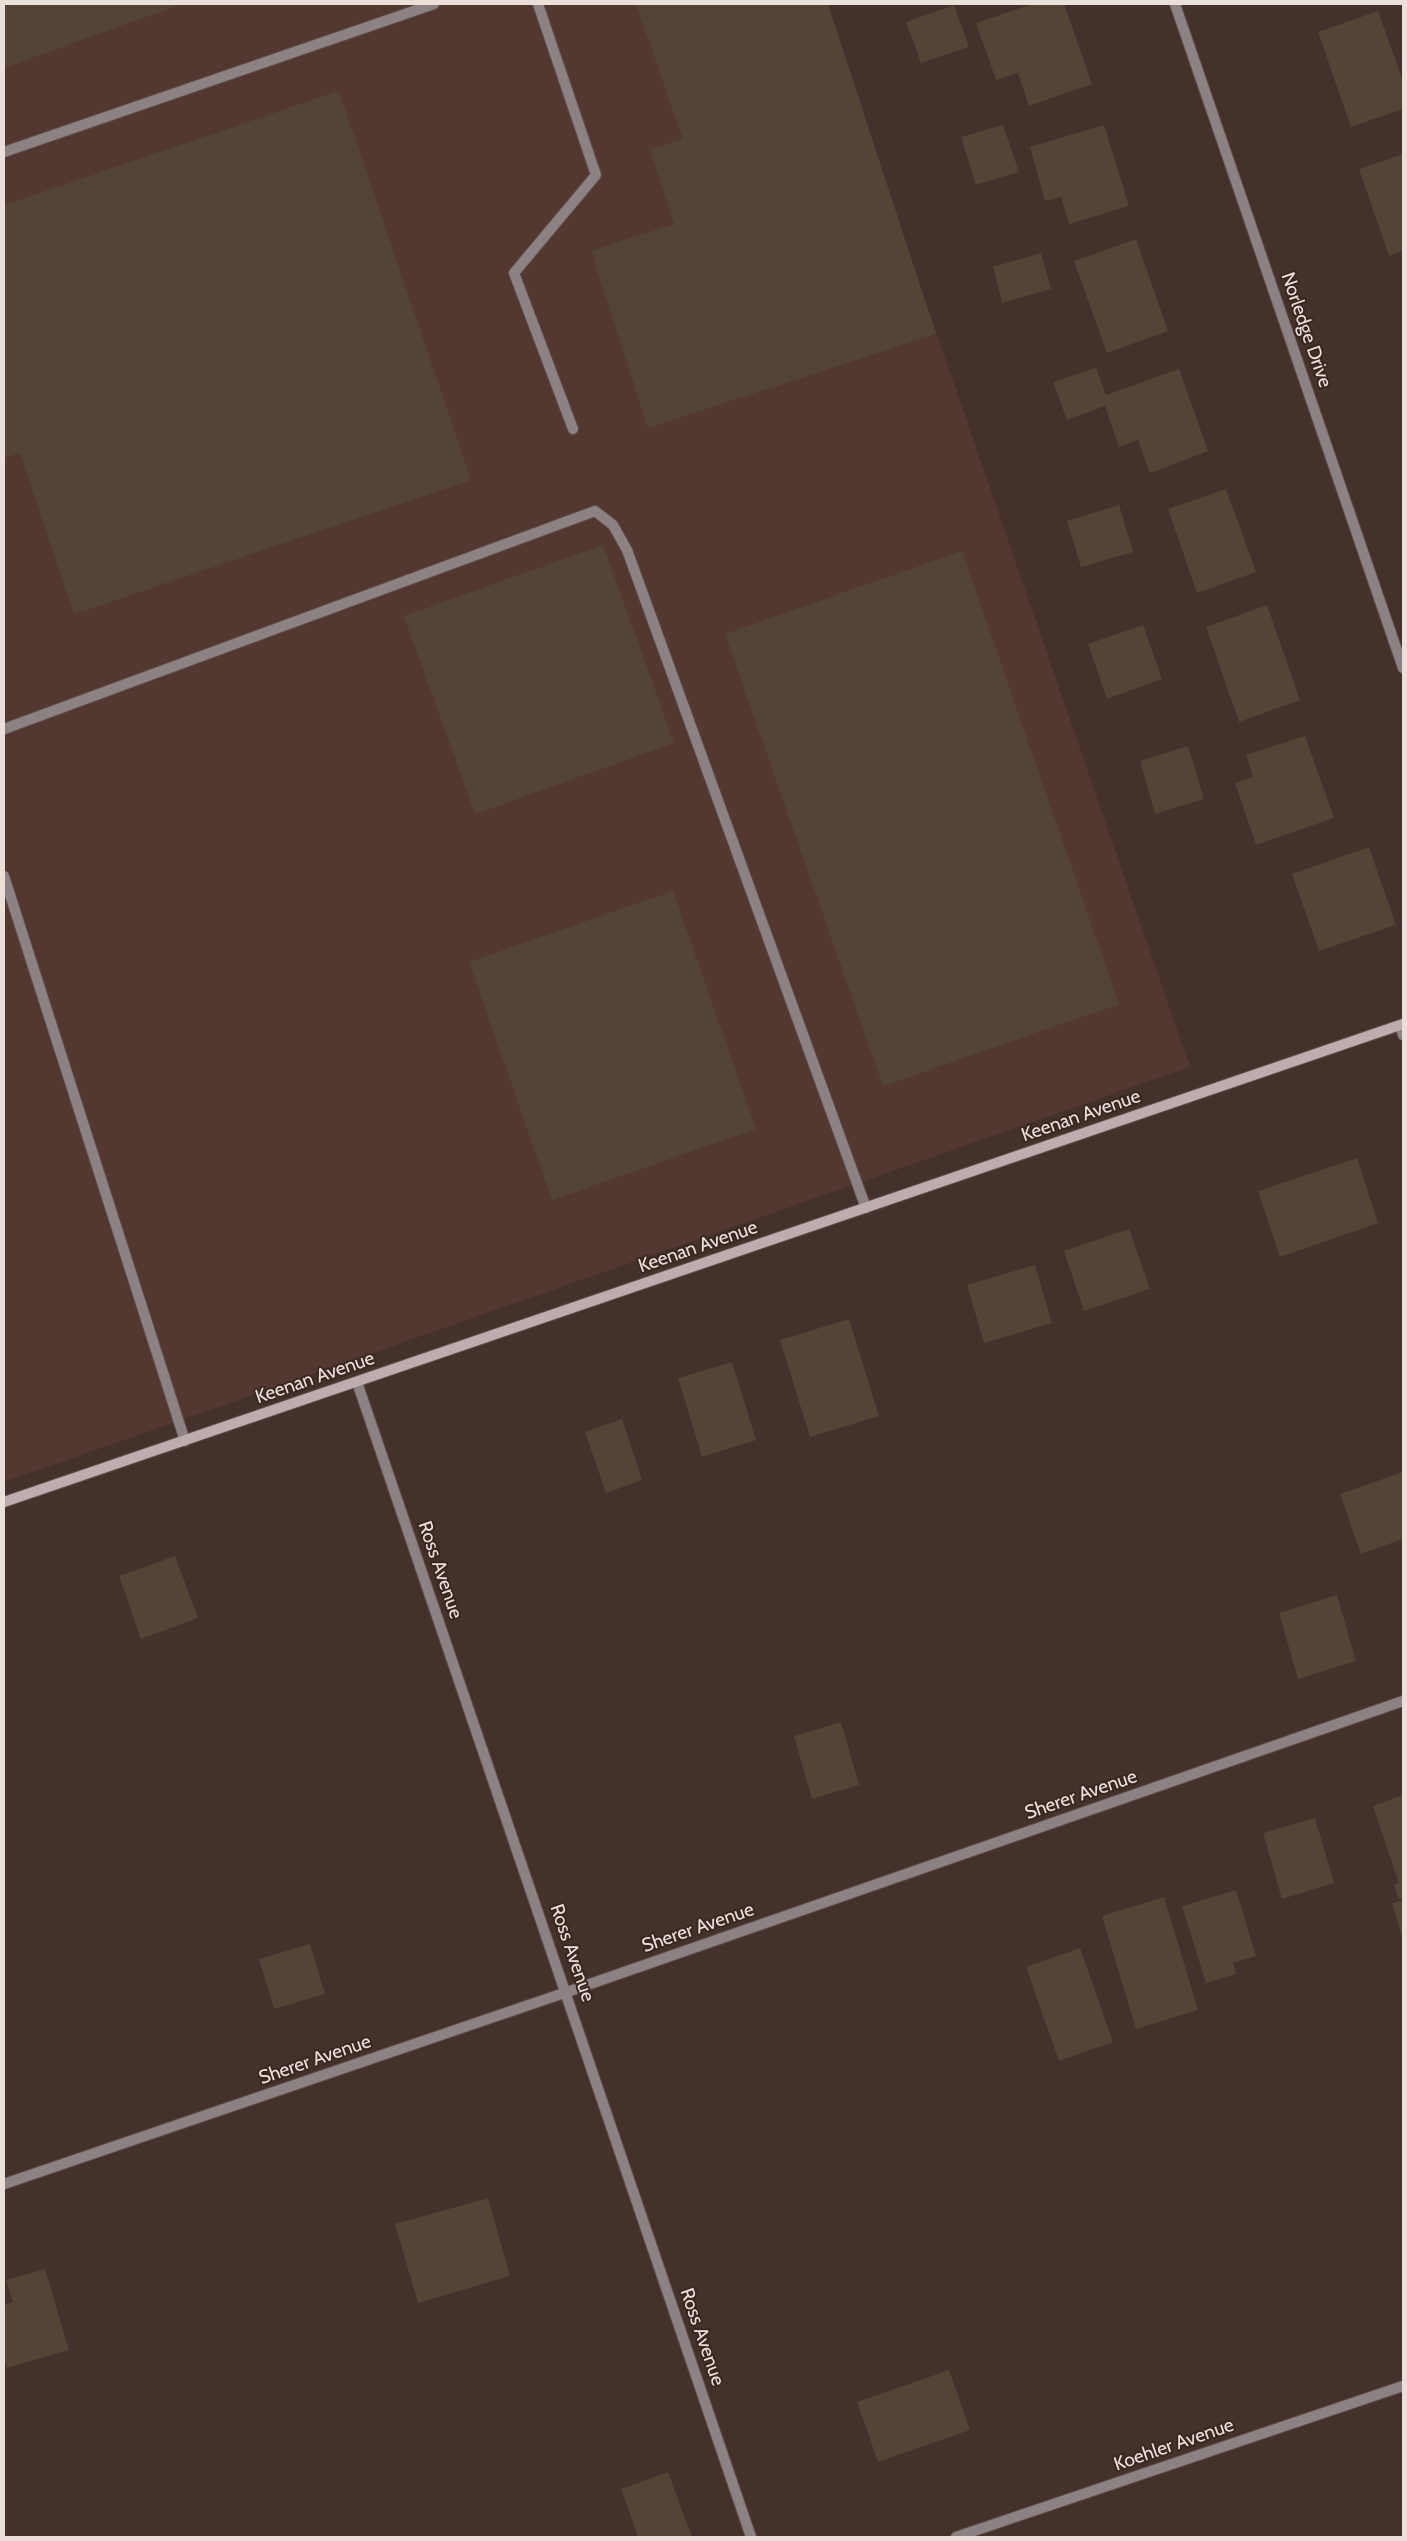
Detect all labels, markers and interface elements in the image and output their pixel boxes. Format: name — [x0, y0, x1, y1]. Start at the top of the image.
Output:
street label: Norledge Drive — [1276, 269, 1336, 391]
street label: Keenan Avenue — [1018, 1085, 1144, 1147]
street label: Keenan Avenue — [635, 1216, 761, 1278]
street label: Keenan Avenue — [252, 1347, 378, 1409]
street label: Ross Avenue — [413, 1518, 467, 1622]
street label: Sherer Avenue — [1022, 1765, 1140, 1825]
street label: Sherer Avenue — [639, 1898, 757, 1958]
street label: Ross Avenue — [545, 1901, 599, 2005]
street label: Sherer Avenue — [256, 2030, 374, 2090]
street label: Ross Avenue — [675, 2285, 729, 2389]
street label: Koehler Avenue — [1111, 2414, 1237, 2476]

